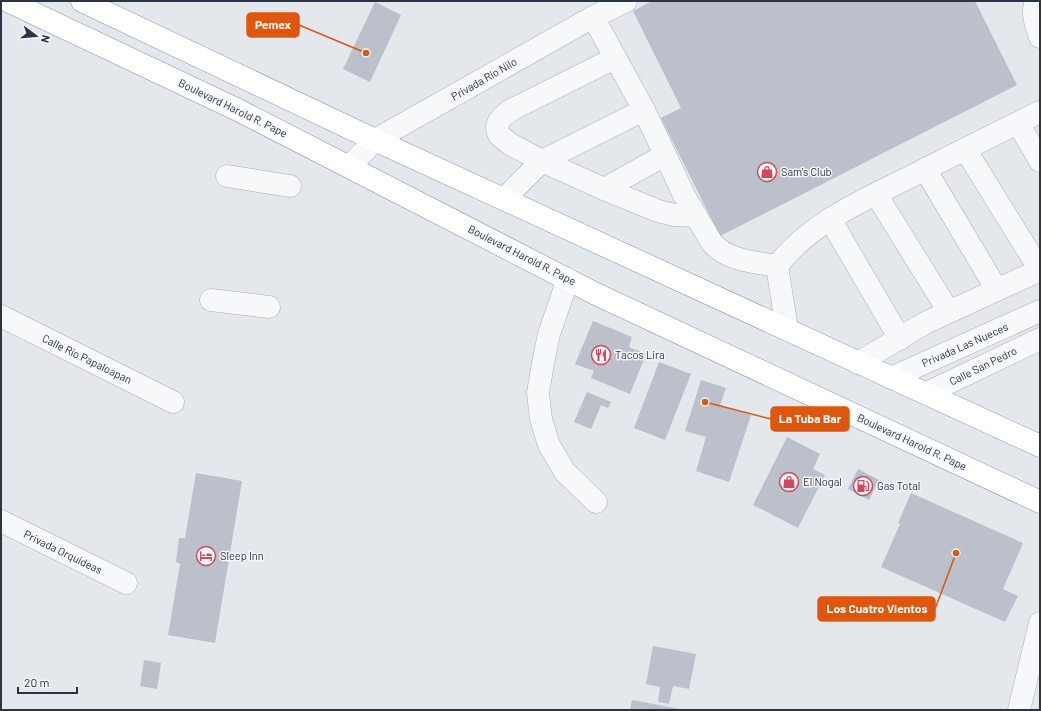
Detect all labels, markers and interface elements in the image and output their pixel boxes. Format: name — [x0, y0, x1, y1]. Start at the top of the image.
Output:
callout: Pemex — [247, 13, 299, 37]
north arrow — [16, 16, 56, 56]
text: Pemex — [255, 17, 292, 31]
text: N — [39, 34, 53, 44]
street label: Privada Río Nilo — [448, 54, 519, 103]
street label: Boulevard Harold R. Pape — [177, 76, 290, 140]
shop icon: Sam's Club — [756, 161, 778, 183]
place label: Sam's Club — [781, 165, 832, 178]
street label: Boulevard Harold R. Pape — [466, 222, 578, 287]
street label: Privada Las Nueces — [920, 320, 1010, 369]
street label: Calle Río Papaloapan — [40, 331, 134, 386]
restaurant icon: Tacos Lira — [590, 344, 612, 366]
street label: Calle San Pedro — [947, 344, 1019, 388]
place label: Tacos Lira — [615, 348, 665, 361]
callout: La Tuba Bar — [771, 407, 849, 431]
street label: Boulevard Harold R. Pape — [855, 410, 969, 473]
text: La Tuba Bar — [779, 411, 842, 425]
shop icon: El Nogal — [778, 471, 800, 493]
place label: El Nogal — [803, 475, 842, 488]
fuel station icon: Gas Total — [852, 475, 874, 497]
place label: Gas Total — [877, 479, 920, 492]
street label: Privada Orquídeas — [22, 527, 105, 576]
hotel icon: Sleep Inn — [195, 545, 217, 567]
place label: Sleep Inn — [220, 549, 264, 562]
callout: Los Cuatro Vientos — [818, 597, 935, 621]
text: Los Cuatro Vientos — [827, 601, 927, 615]
scale bar — [18, 669, 77, 695]
text: 20 m — [24, 675, 50, 689]

